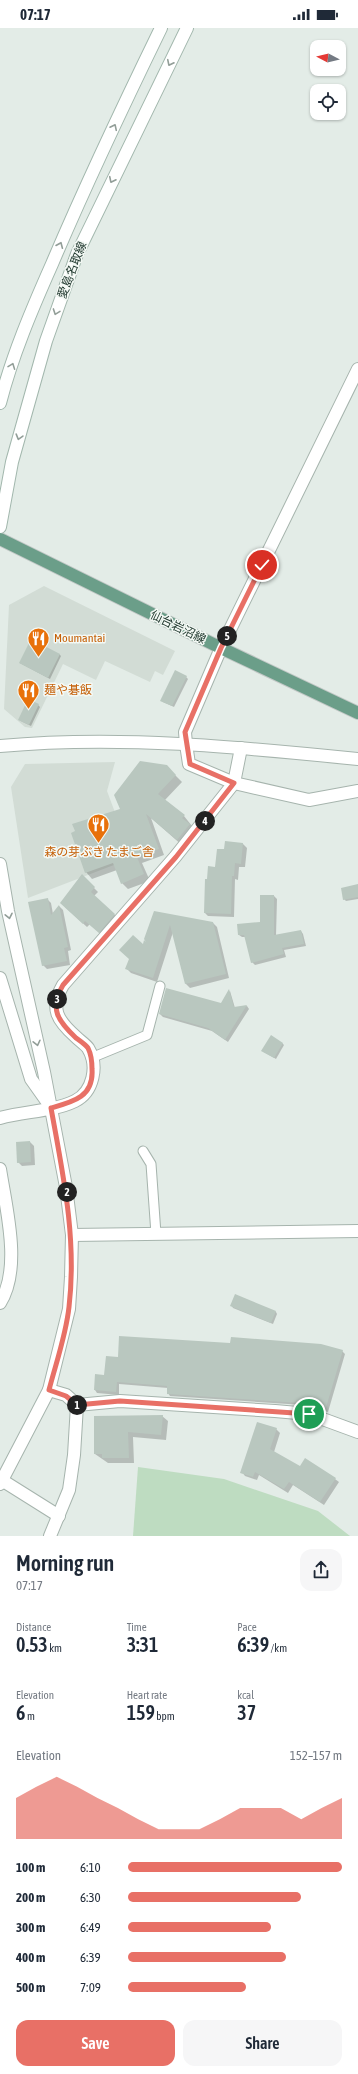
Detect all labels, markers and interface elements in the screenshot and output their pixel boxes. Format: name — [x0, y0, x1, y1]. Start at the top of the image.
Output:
text: 07:17 — [20, 6, 51, 23]
north arrow — [310, 40, 346, 76]
map controls — [310, 40, 346, 120]
one-way arrow — [167, 59, 175, 66]
button: locate — [310, 84, 346, 120]
one-way arrow — [109, 124, 117, 131]
one-way arrow — [110, 176, 117, 183]
street label: 愛島名取線 — [55, 239, 89, 301]
one-way arrow — [55, 242, 63, 249]
one-way arrow — [53, 309, 61, 316]
one-way arrow — [7, 362, 15, 369]
one-way arrow — [15, 433, 24, 440]
pin — [245, 548, 279, 582]
icon: check — [251, 554, 273, 576]
street label: 仙台岩沼線 — [148, 608, 208, 646]
restaurant icon: Moumantai — [26, 625, 52, 658]
pin: 5 — [217, 626, 237, 646]
text: 5 — [224, 630, 230, 642]
place label: Moumantai — [54, 631, 105, 645]
restaurant icon: 麺や碁飯 — [16, 677, 42, 710]
place label: 麺や碁飯 — [44, 683, 92, 697]
pin: 4 — [195, 811, 215, 831]
restaurant icon: 森の芽ぶき たまご舎 — [86, 812, 112, 845]
text: 4 — [202, 815, 208, 827]
place label: 森の芽ぶき たまご舎 — [44, 845, 154, 859]
one-way arrow — [4, 913, 12, 919]
pin: 3 — [47, 989, 67, 1009]
text: 3 — [54, 993, 60, 1005]
one-way arrow — [32, 1039, 41, 1046]
pin: 2 — [57, 1182, 77, 1202]
text: 2 — [64, 1186, 70, 1198]
pin: 1 — [67, 1395, 87, 1415]
pin — [292, 1397, 326, 1431]
text: 1 — [74, 1399, 80, 1411]
icon: arrive — [298, 1403, 320, 1425]
button: share — [300, 1549, 342, 1591]
text: Morning run — [16, 1550, 114, 1576]
text: 07:17 — [16, 1578, 43, 1593]
text: Distance — [16, 1621, 51, 1633]
text: Time — [127, 1621, 147, 1633]
text: Pace — [237, 1621, 257, 1633]
text: 0.53 — [16, 1633, 48, 1656]
text: 3:31 — [127, 1633, 158, 1656]
text: 6:39 — [237, 1633, 269, 1656]
text: km — [48, 1642, 62, 1654]
text: /km — [269, 1642, 287, 1654]
text: Elevation — [16, 1689, 54, 1701]
text: Heart rate — [127, 1689, 167, 1701]
text: kcal — [237, 1689, 254, 1701]
text: 6 — [16, 1701, 25, 1724]
text: 159 — [127, 1701, 155, 1724]
text: 37 — [237, 1701, 256, 1724]
text: m — [25, 1710, 35, 1722]
text: bpm — [155, 1710, 175, 1722]
text: Elevation — [16, 1748, 61, 1763]
text: 152–157 m — [290, 1748, 342, 1763]
text: 100 m — [16, 1860, 45, 1875]
text: 6:10 — [80, 1860, 101, 1875]
text: 200 m — [16, 1890, 45, 1905]
text: 6:30 — [80, 1890, 101, 1905]
text: 300 m — [16, 1920, 45, 1935]
text: 6:49 — [80, 1920, 101, 1935]
text: 400 m — [16, 1950, 45, 1965]
text: 6:39 — [80, 1950, 101, 1965]
text: 500 m — [16, 1980, 45, 1995]
text: 7:09 — [80, 1980, 101, 1995]
button: Save — [16, 2020, 175, 2066]
button: Share — [183, 2020, 342, 2066]

